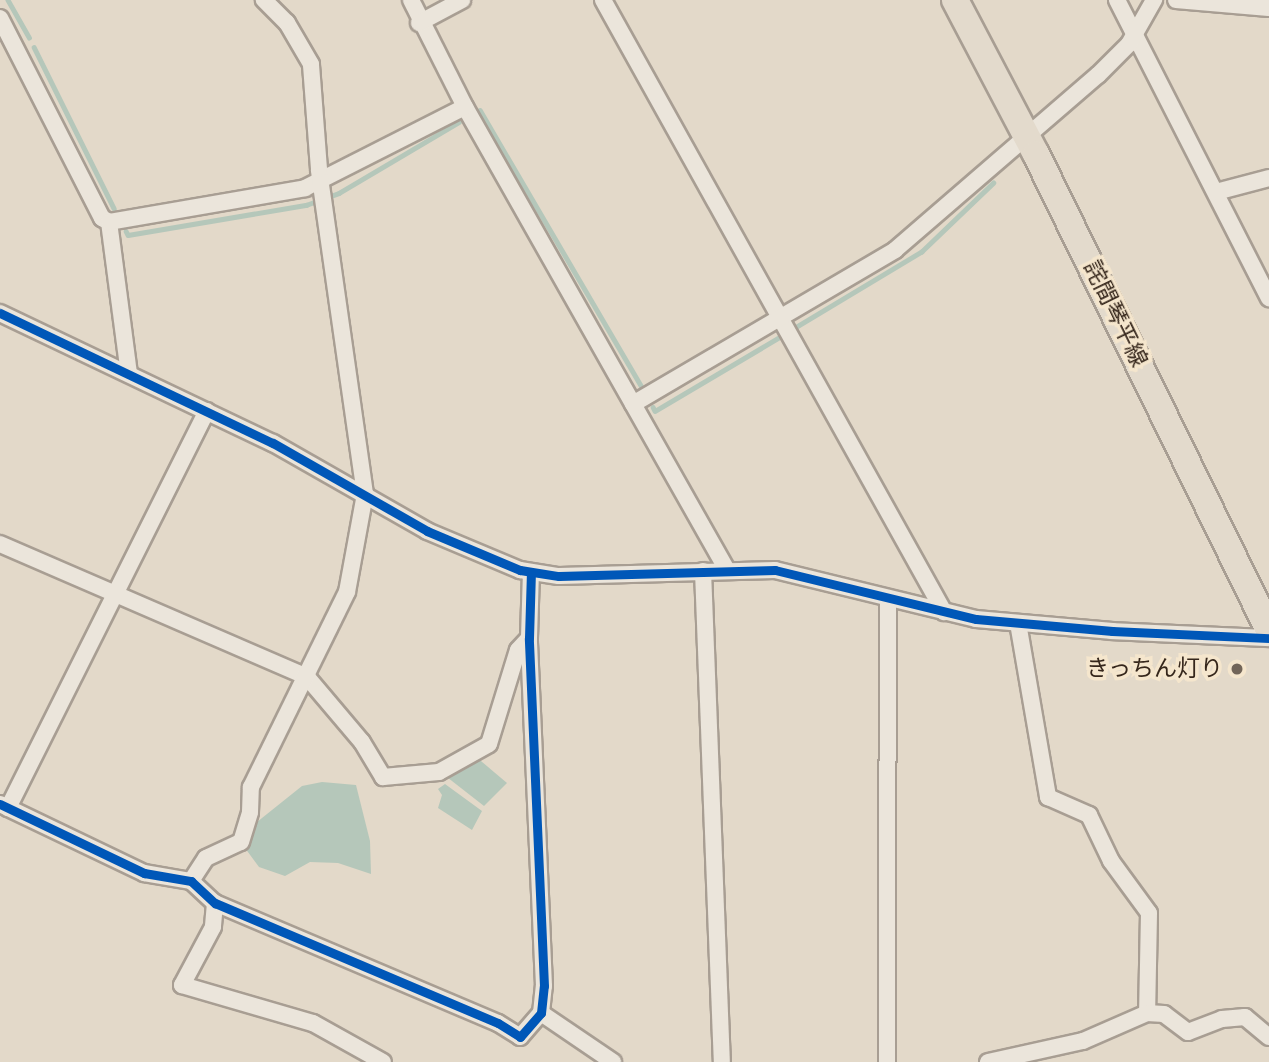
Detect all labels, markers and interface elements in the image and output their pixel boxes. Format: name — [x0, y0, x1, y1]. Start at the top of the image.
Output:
street label: 詫間琴平線 — [1077, 256, 1153, 372]
place label: きっちん灯り — [1085, 655, 1223, 683]
marker: きっちん灯り — [1229, 661, 1245, 677]

